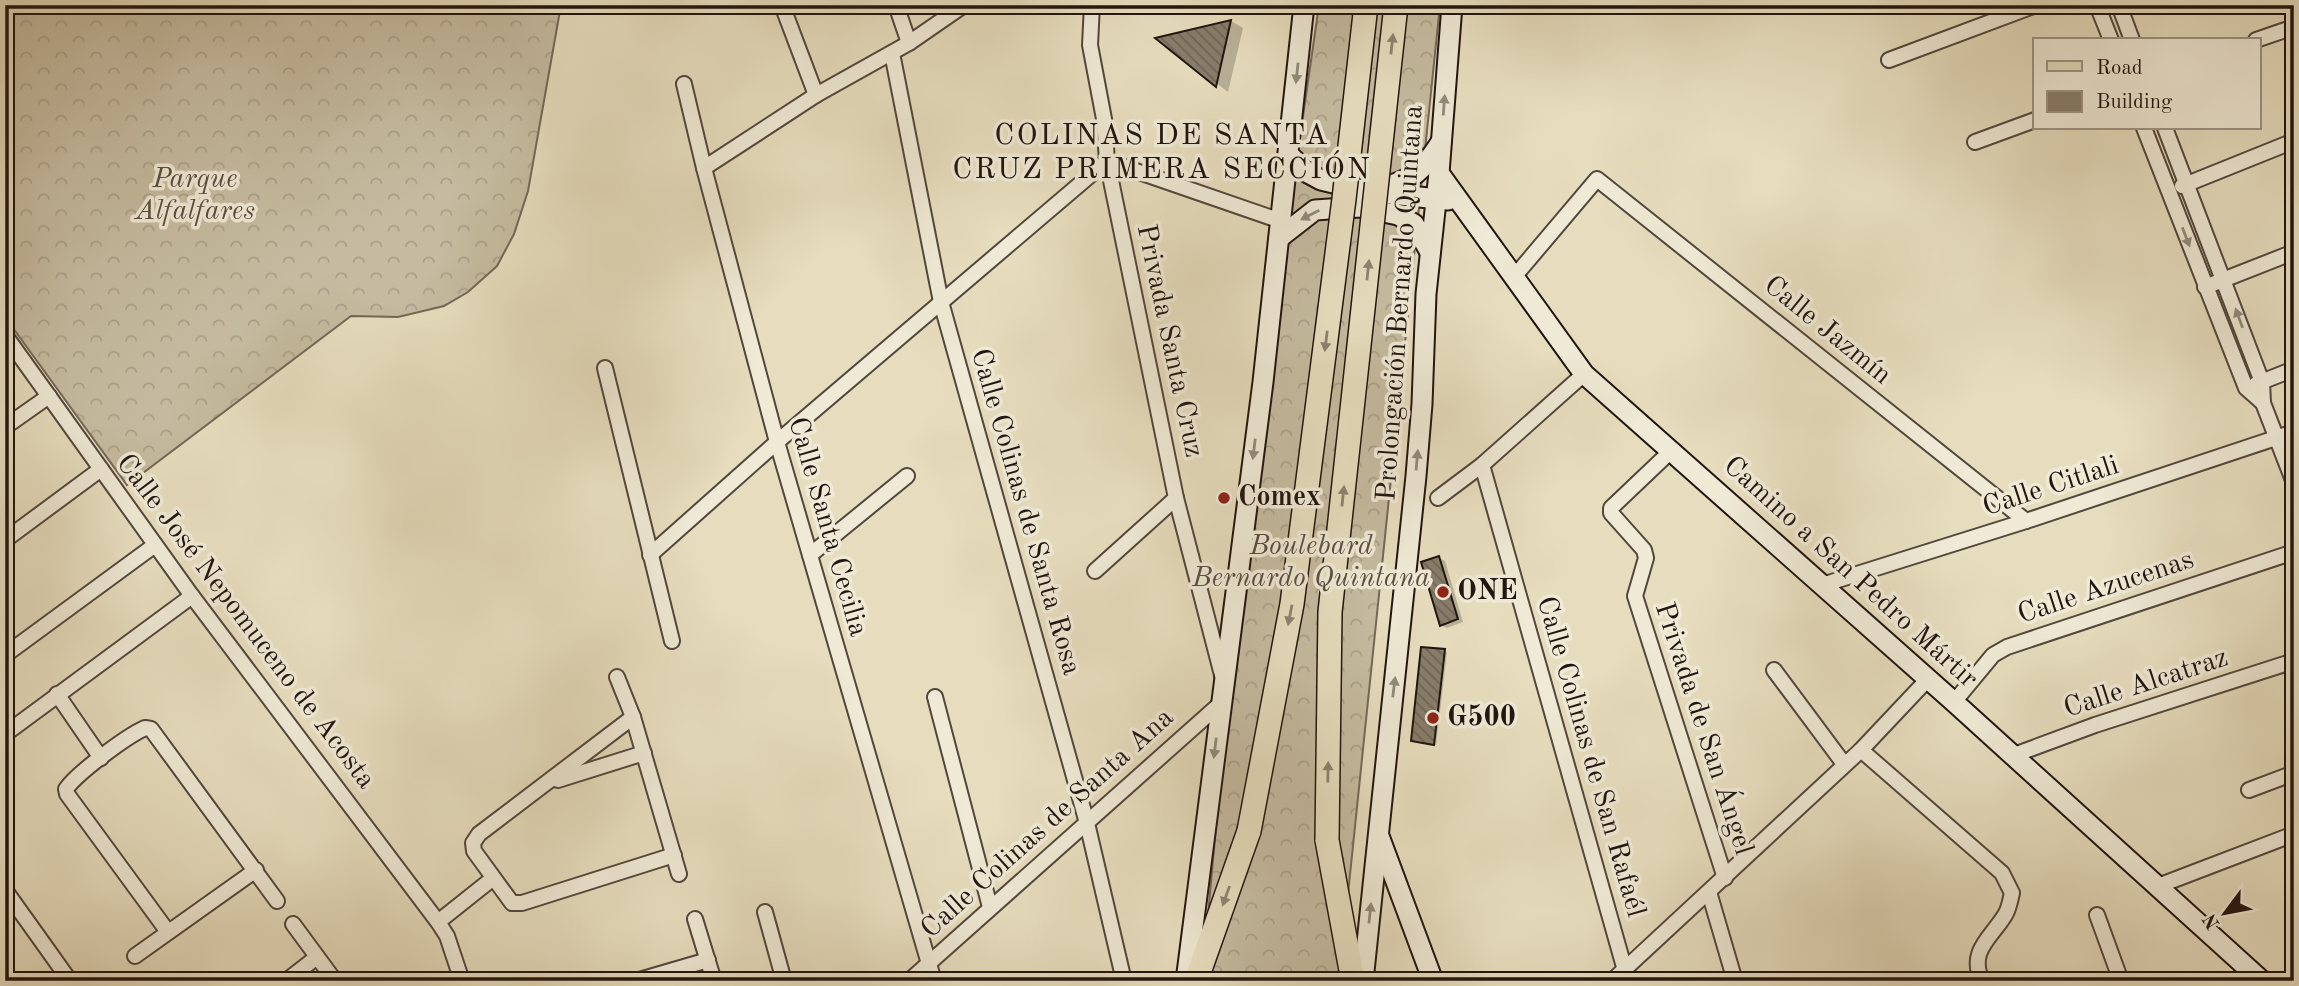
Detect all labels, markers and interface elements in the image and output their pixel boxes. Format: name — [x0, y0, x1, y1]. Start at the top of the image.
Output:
one-way arrow — [1387, 33, 1398, 55]
legend — [2033, 38, 2260, 130]
text: Road — [2096, 58, 2143, 79]
one-way arrow — [1291, 62, 1302, 84]
text: Building — [2096, 92, 2173, 113]
one-way arrow — [1439, 94, 1450, 116]
street label: Prolongación Bernardo Quintana — [1373, 104, 1429, 502]
district label: COLINAS DE SANTA CRUZ PRIMERA SECCIÓN — [952, 121, 1372, 185]
park label: Parque Alfalfares — [133, 166, 255, 226]
one-way arrow — [1299, 209, 1319, 221]
street label: Privada Santa Cruz — [1131, 222, 1207, 460]
one-way arrow — [2181, 227, 2192, 248]
one-way arrow — [1362, 259, 1373, 281]
street label: Calle Jazmín — [1758, 271, 1896, 391]
one-way arrow — [2233, 307, 2244, 328]
one-way arrow — [1320, 330, 1331, 352]
street label: Calle Colinas de Santa Rosa — [965, 346, 1085, 679]
street label: Calle Santa Cecilia — [782, 414, 872, 640]
one-way arrow — [1249, 439, 1260, 461]
one-way arrow — [1412, 449, 1423, 471]
street label: Calle José Nepomuceno de Acosta — [110, 450, 380, 795]
street label: Camino a San Pedro Mártir — [1718, 452, 1982, 694]
street label: Calle Citlali — [1980, 452, 2122, 522]
place label: Comex — [1238, 484, 1321, 512]
one-way arrow — [1338, 485, 1349, 507]
marker: Comex — [1216, 490, 1232, 506]
park label: Boulebard Bernardo Quintana — [1191, 533, 1430, 593]
street label: Calle Azucenas — [2015, 546, 2197, 630]
place label: ONE — [1457, 578, 1518, 606]
marker: ONE — [1435, 584, 1451, 600]
street label: Calle Colinas de San Rafaél — [1531, 594, 1649, 920]
street label: Privada de San Ángel — [1649, 598, 1762, 859]
one-way arrow — [1285, 604, 1296, 626]
street label: Calle Alcatraz — [2060, 644, 2232, 724]
one-way arrow — [1389, 676, 1400, 698]
street label: Calle Colinas de Santa Ana — [917, 704, 1180, 944]
place label: G500 — [1447, 704, 1516, 732]
marker: G500 — [1425, 710, 1441, 726]
one-way arrow — [1209, 737, 1220, 759]
one-way arrow — [1322, 761, 1334, 783]
north arrow — [2190, 878, 2260, 948]
one-way arrow — [1220, 885, 1231, 906]
one-way arrow — [1364, 902, 1375, 924]
text: N — [2201, 909, 2225, 932]

